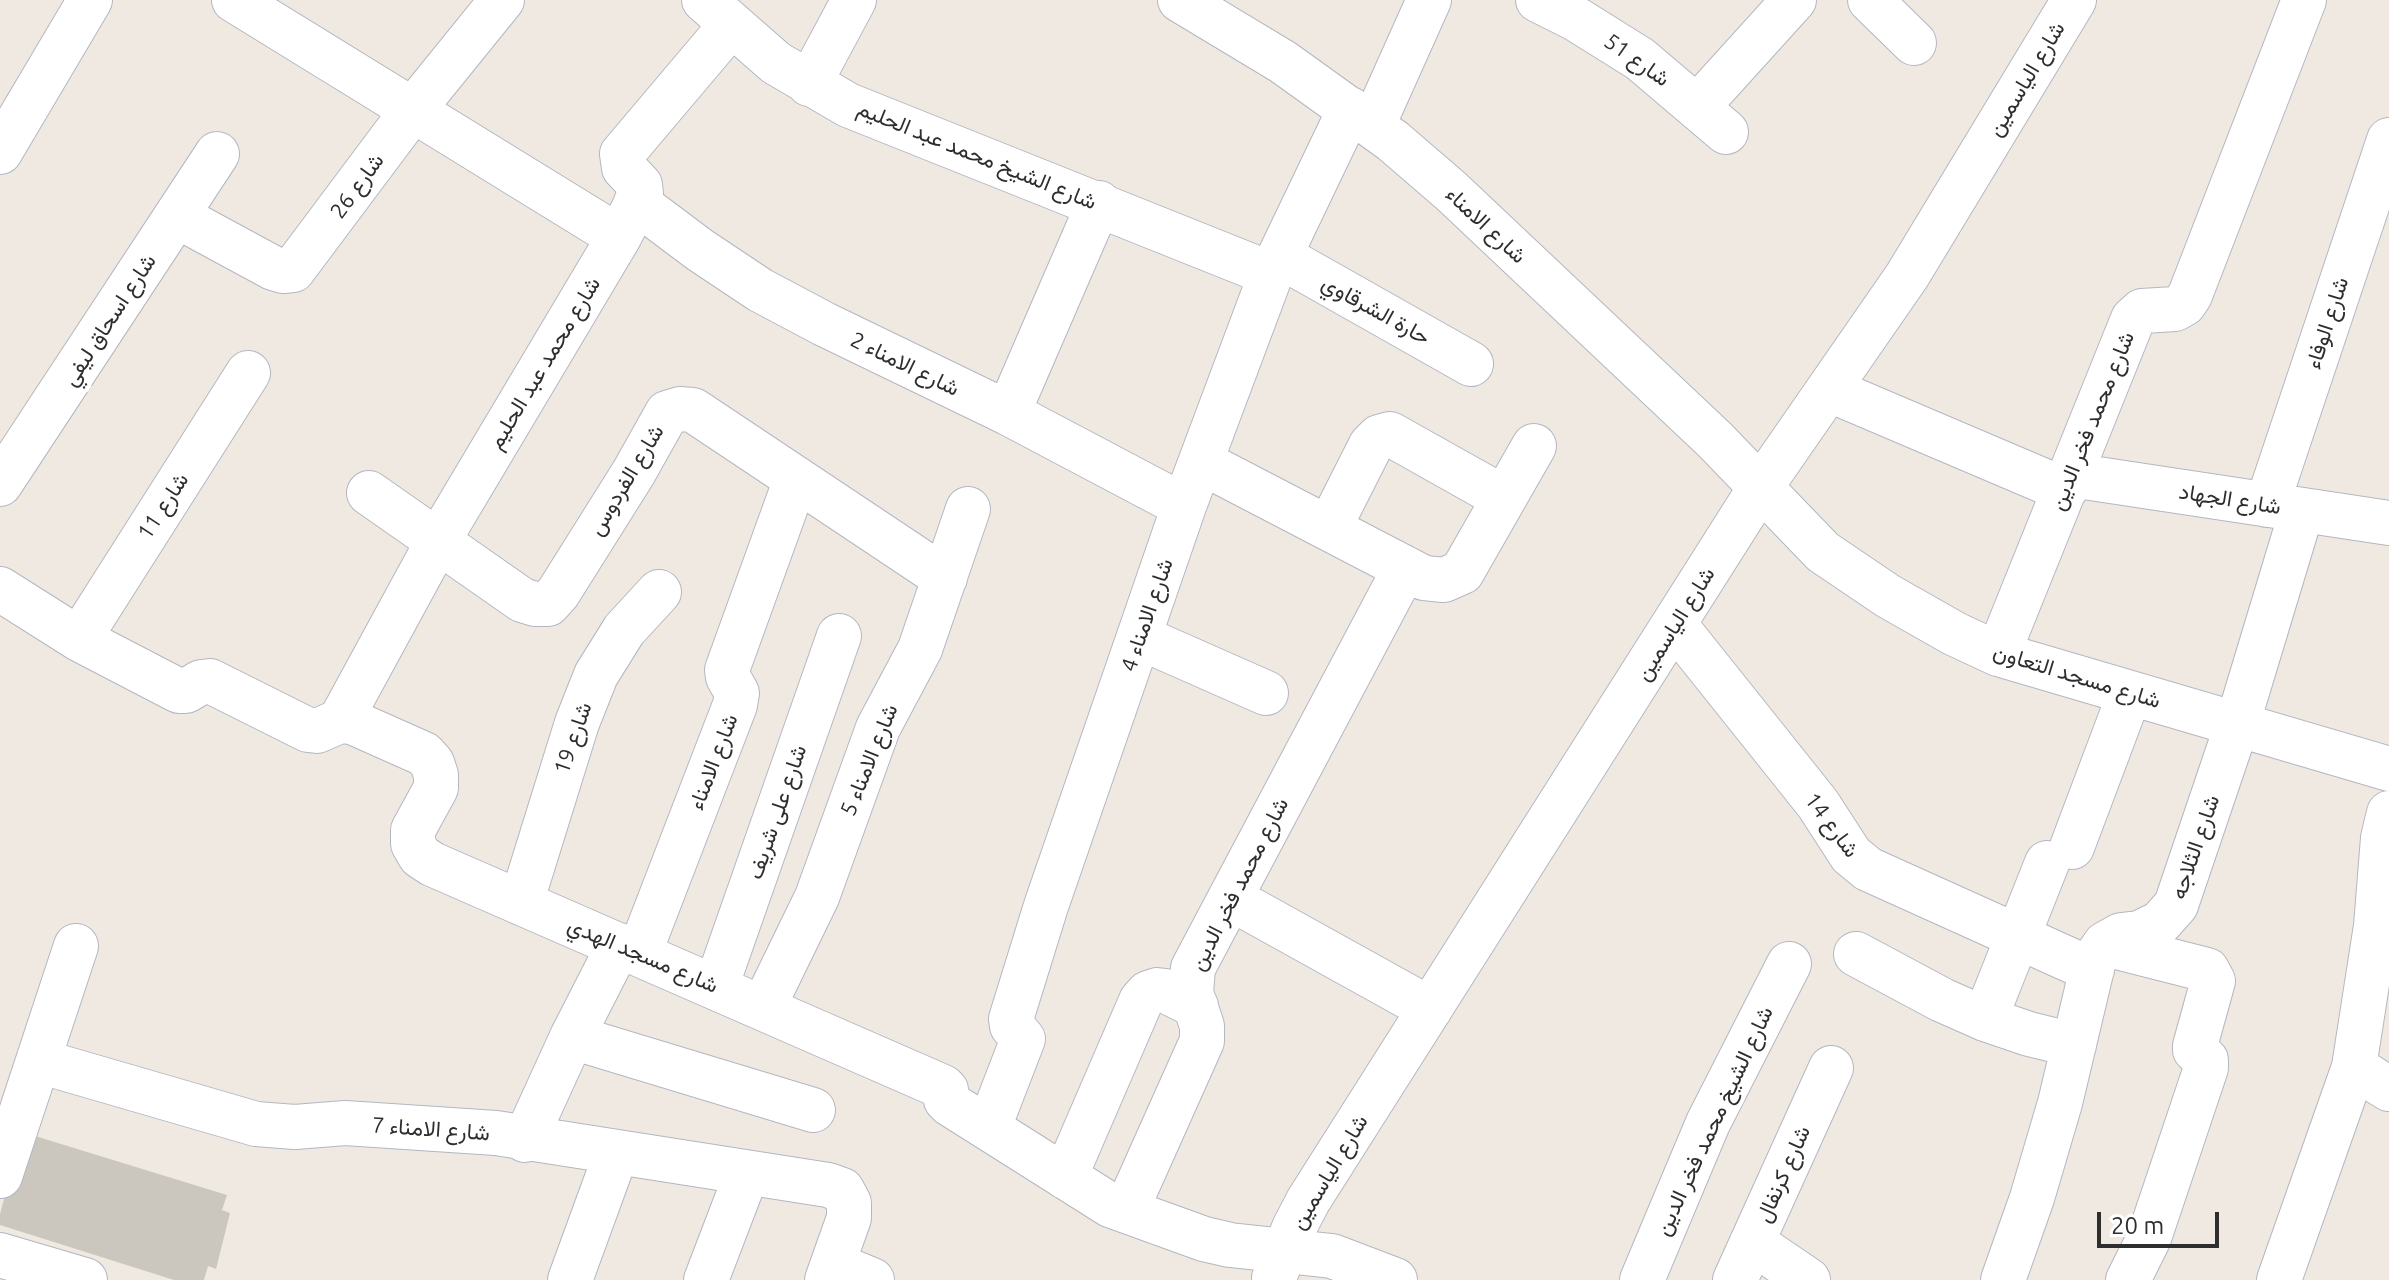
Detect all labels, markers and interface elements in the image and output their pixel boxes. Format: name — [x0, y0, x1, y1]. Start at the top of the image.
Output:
street label: شارع الياسمين — [1981, 17, 2071, 141]
street label: شارع 51 — [1599, 28, 1675, 92]
street label: شارع الشيخ محمد عبد الحليم — [853, 95, 1101, 215]
street label: شارع 26 — [325, 148, 389, 224]
street label: شارع الامناء — [1440, 181, 1532, 269]
street label: شارع اسحاق ليفي — [56, 249, 162, 391]
street label: حارة الشرقاوي — [1317, 269, 1435, 351]
street label: شارع محمد عبد الحليم — [482, 272, 606, 454]
street label: شارع الوفاء — [2300, 274, 2354, 372]
street label: شارع الامناء 2 — [846, 326, 964, 402]
street label: شارع محمد فخر الدين — [2044, 328, 2140, 514]
street label: شارع الفردوس — [583, 420, 669, 540]
street label: شارع 11 — [132, 468, 194, 544]
street label: شارع الجهاد — [2177, 478, 2283, 520]
street label: شارع الامناء 4 — [1115, 555, 1179, 675]
street label: شارع الياسمين — [1630, 562, 1720, 686]
street label: شارع مسجد التعاون — [1990, 638, 2164, 714]
street label: شارع 19 — [548, 699, 598, 777]
street label: شارع الامناء 5 — [835, 700, 903, 820]
street label: شارع الامناء — [683, 710, 743, 814]
street label: شارع على شريف — [742, 741, 812, 883]
street label: شارع 14 — [1799, 787, 1865, 863]
street label: شارع الثلاجه — [2165, 791, 2225, 903]
street label: شارع محمد فخر الدين — [1184, 793, 1294, 975]
street label: شارع مسجد الهدي — [564, 911, 722, 999]
street label: شارع الشيخ محمد فخر الدين — [1649, 1002, 1779, 1240]
street label: شارع الياسمين — [1284, 1110, 1374, 1234]
street label: شارع الامناء 7 — [371, 1112, 491, 1146]
street label: شارع كرنفال — [1750, 1122, 1816, 1226]
scale bar — [2101, 1196, 2223, 1246]
text: 20 m — [2111, 1212, 2164, 1239]

